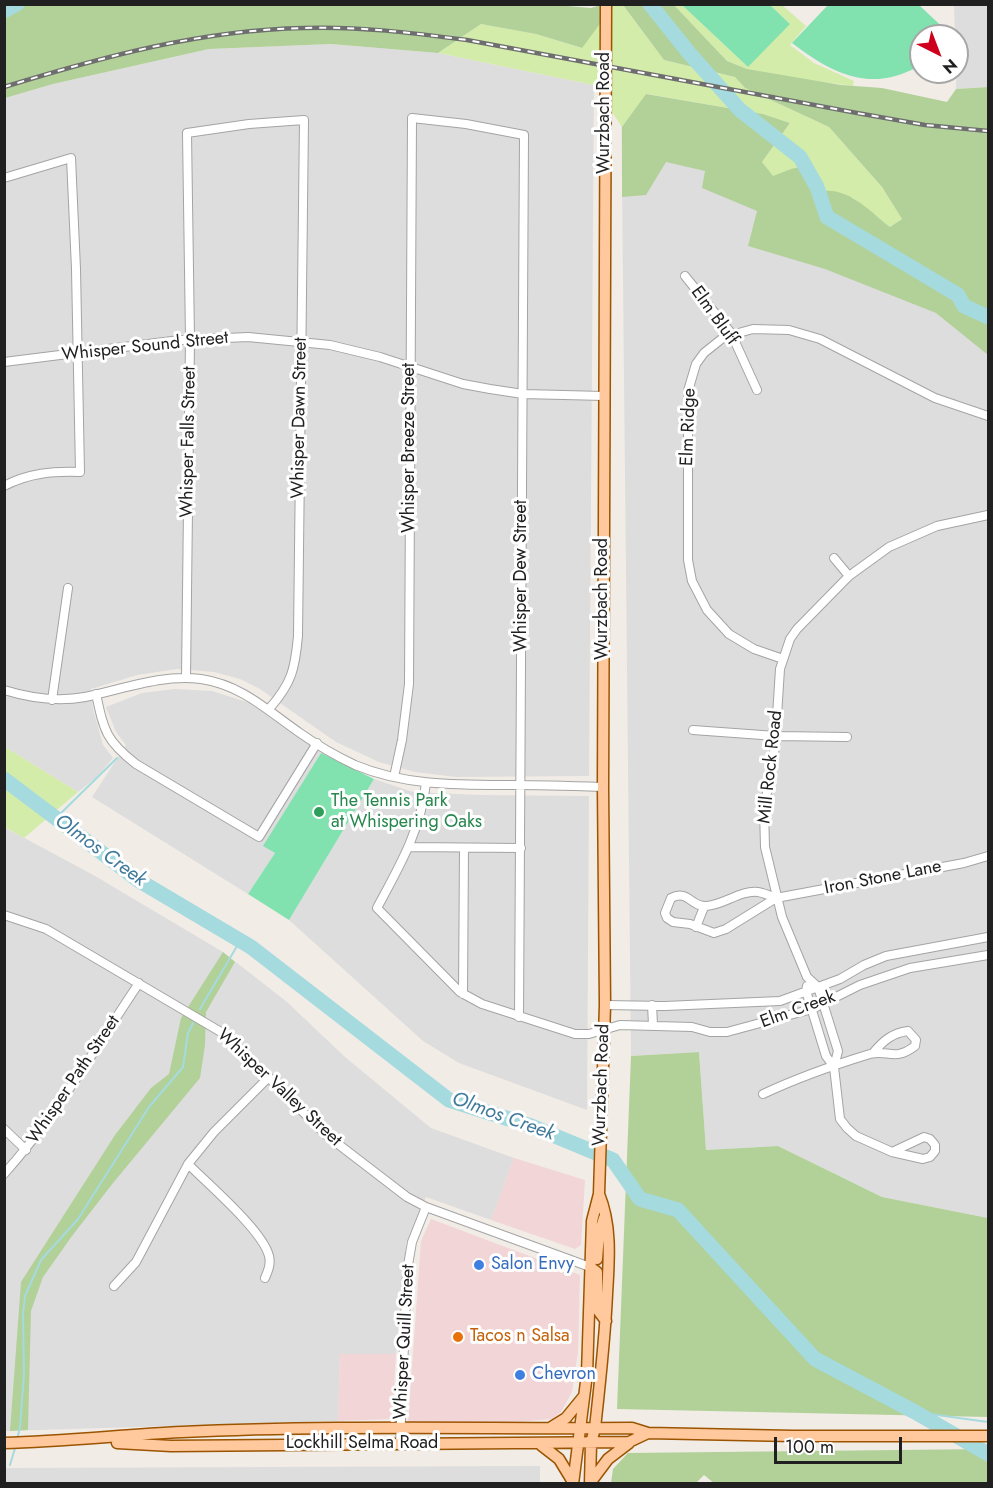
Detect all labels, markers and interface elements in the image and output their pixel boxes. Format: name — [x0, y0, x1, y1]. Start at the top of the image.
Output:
north arrow — [909, 24, 969, 84]
street label: Wurzbach Road — [594, 52, 616, 174]
text: N — [938, 53, 962, 79]
street label: Elm Bluff — [685, 282, 743, 350]
street label: Whisper Sound Street — [61, 328, 229, 366]
street label: Whisper Dawn Street — [288, 337, 312, 499]
street label: Whisper Breeze Street — [399, 363, 421, 533]
street label: Whisper Falls Street — [177, 366, 201, 518]
street label: Elm Ridge — [677, 388, 701, 466]
street label: Whisper Dew Street — [511, 500, 533, 652]
street label: Wurzbach Road — [592, 538, 614, 660]
street label: Mill Rock Road — [754, 709, 788, 825]
place label: The Tennis Park at Whispering Oaks — [331, 791, 482, 834]
marker: The Tennis Park at Whispering Oaks — [312, 805, 326, 819]
water label: Olmos Creek — [49, 810, 151, 892]
street label: Iron Stone Lane — [823, 856, 943, 900]
street label: Elm Creek — [758, 986, 838, 1034]
street label: Whisper Path Street — [23, 1012, 125, 1148]
street label: Wurzbach Road — [589, 1024, 615, 1146]
street label: Whisper Valley Street — [212, 1025, 346, 1151]
water label: Olmos Creek — [448, 1087, 558, 1147]
place label: Salon Envy — [491, 1254, 574, 1276]
marker: Salon Envy — [472, 1258, 486, 1272]
street label: Whisper Quill Street — [390, 1264, 420, 1420]
place label: Tacos n Salsa — [470, 1326, 570, 1348]
marker: Tacos n Salsa — [451, 1330, 465, 1344]
place label: Chevron — [532, 1364, 596, 1386]
marker: Chevron — [513, 1368, 527, 1382]
scale bar — [777, 1425, 904, 1463]
street label: Lockhill Selma Road — [286, 1433, 438, 1455]
text: 100 m — [785, 1434, 834, 1460]

